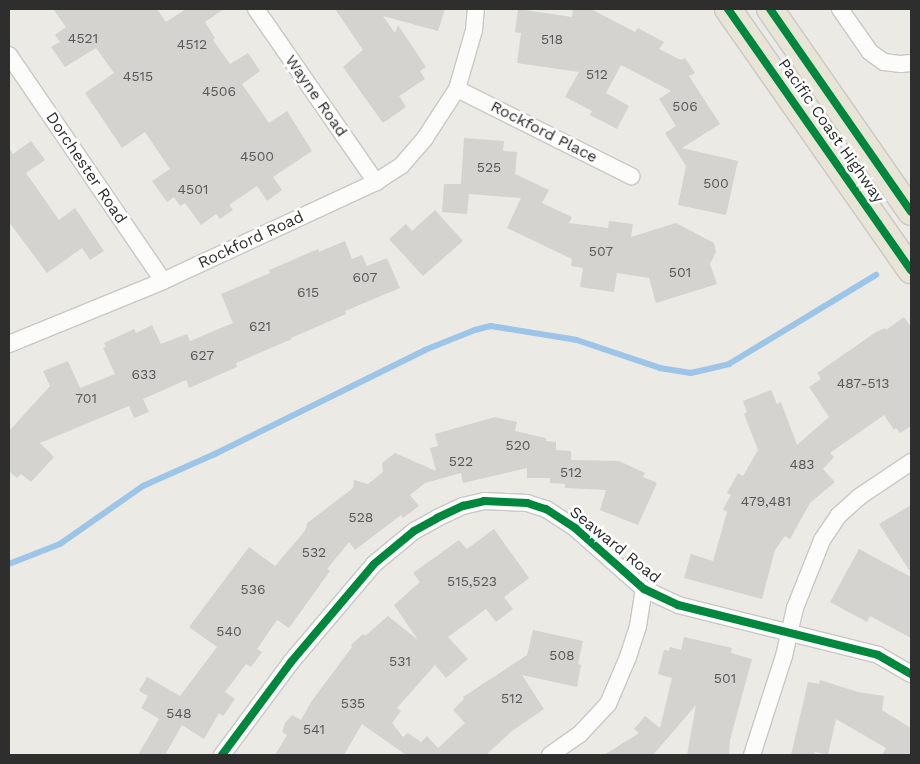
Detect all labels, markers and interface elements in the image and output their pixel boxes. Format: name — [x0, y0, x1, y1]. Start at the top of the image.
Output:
house number: 4521 — [68, 30, 98, 46]
house number: 518 — [541, 31, 563, 47]
house number: 4512 — [177, 36, 207, 52]
street label: Wayne Road — [281, 51, 351, 141]
street label: Pacific Coast Highway — [774, 55, 888, 207]
house number: 512 — [586, 66, 608, 82]
house number: 4515 — [123, 68, 153, 84]
house number: 4506 — [202, 83, 236, 99]
street label: Rockford Place — [487, 97, 601, 167]
house number: 506 — [672, 98, 698, 114]
street label: Dorchester Road — [41, 108, 131, 228]
house number: 4500 — [240, 148, 274, 164]
house number: 525 — [477, 159, 501, 175]
house number: 500 — [703, 175, 729, 191]
house number: 4501 — [178, 181, 208, 197]
street label: Rockford Road — [195, 207, 307, 273]
house number: 507 — [589, 243, 613, 259]
house number: 501 — [669, 264, 691, 280]
house number: 607 — [353, 269, 377, 285]
house number: 615 — [297, 284, 319, 300]
house number: 621 — [249, 318, 271, 334]
house number: 627 — [190, 347, 214, 363]
house number: 633 — [132, 366, 156, 382]
house number: 487-513 — [837, 375, 889, 391]
house number: 701 — [75, 390, 97, 406]
house number: 520 — [505, 437, 531, 453]
house number: 522 — [449, 453, 473, 469]
house number: 483 — [789, 456, 815, 472]
house number: 512 — [560, 464, 582, 480]
house number: 479,481 — [741, 493, 791, 509]
street label: Seaward Road — [566, 502, 664, 588]
house number: 528 — [349, 509, 373, 525]
house number: 532 — [302, 544, 326, 560]
house number: 515,523 — [447, 573, 497, 589]
house number: 536 — [241, 581, 265, 597]
house number: 540 — [216, 623, 242, 639]
house number: 508 — [549, 647, 575, 663]
house number: 531 — [389, 653, 411, 669]
house number: 501 — [714, 670, 736, 686]
house number: 512 — [501, 690, 523, 706]
house number: 535 — [341, 695, 365, 711]
house number: 548 — [166, 705, 192, 721]
house number: 541 — [303, 721, 325, 737]

